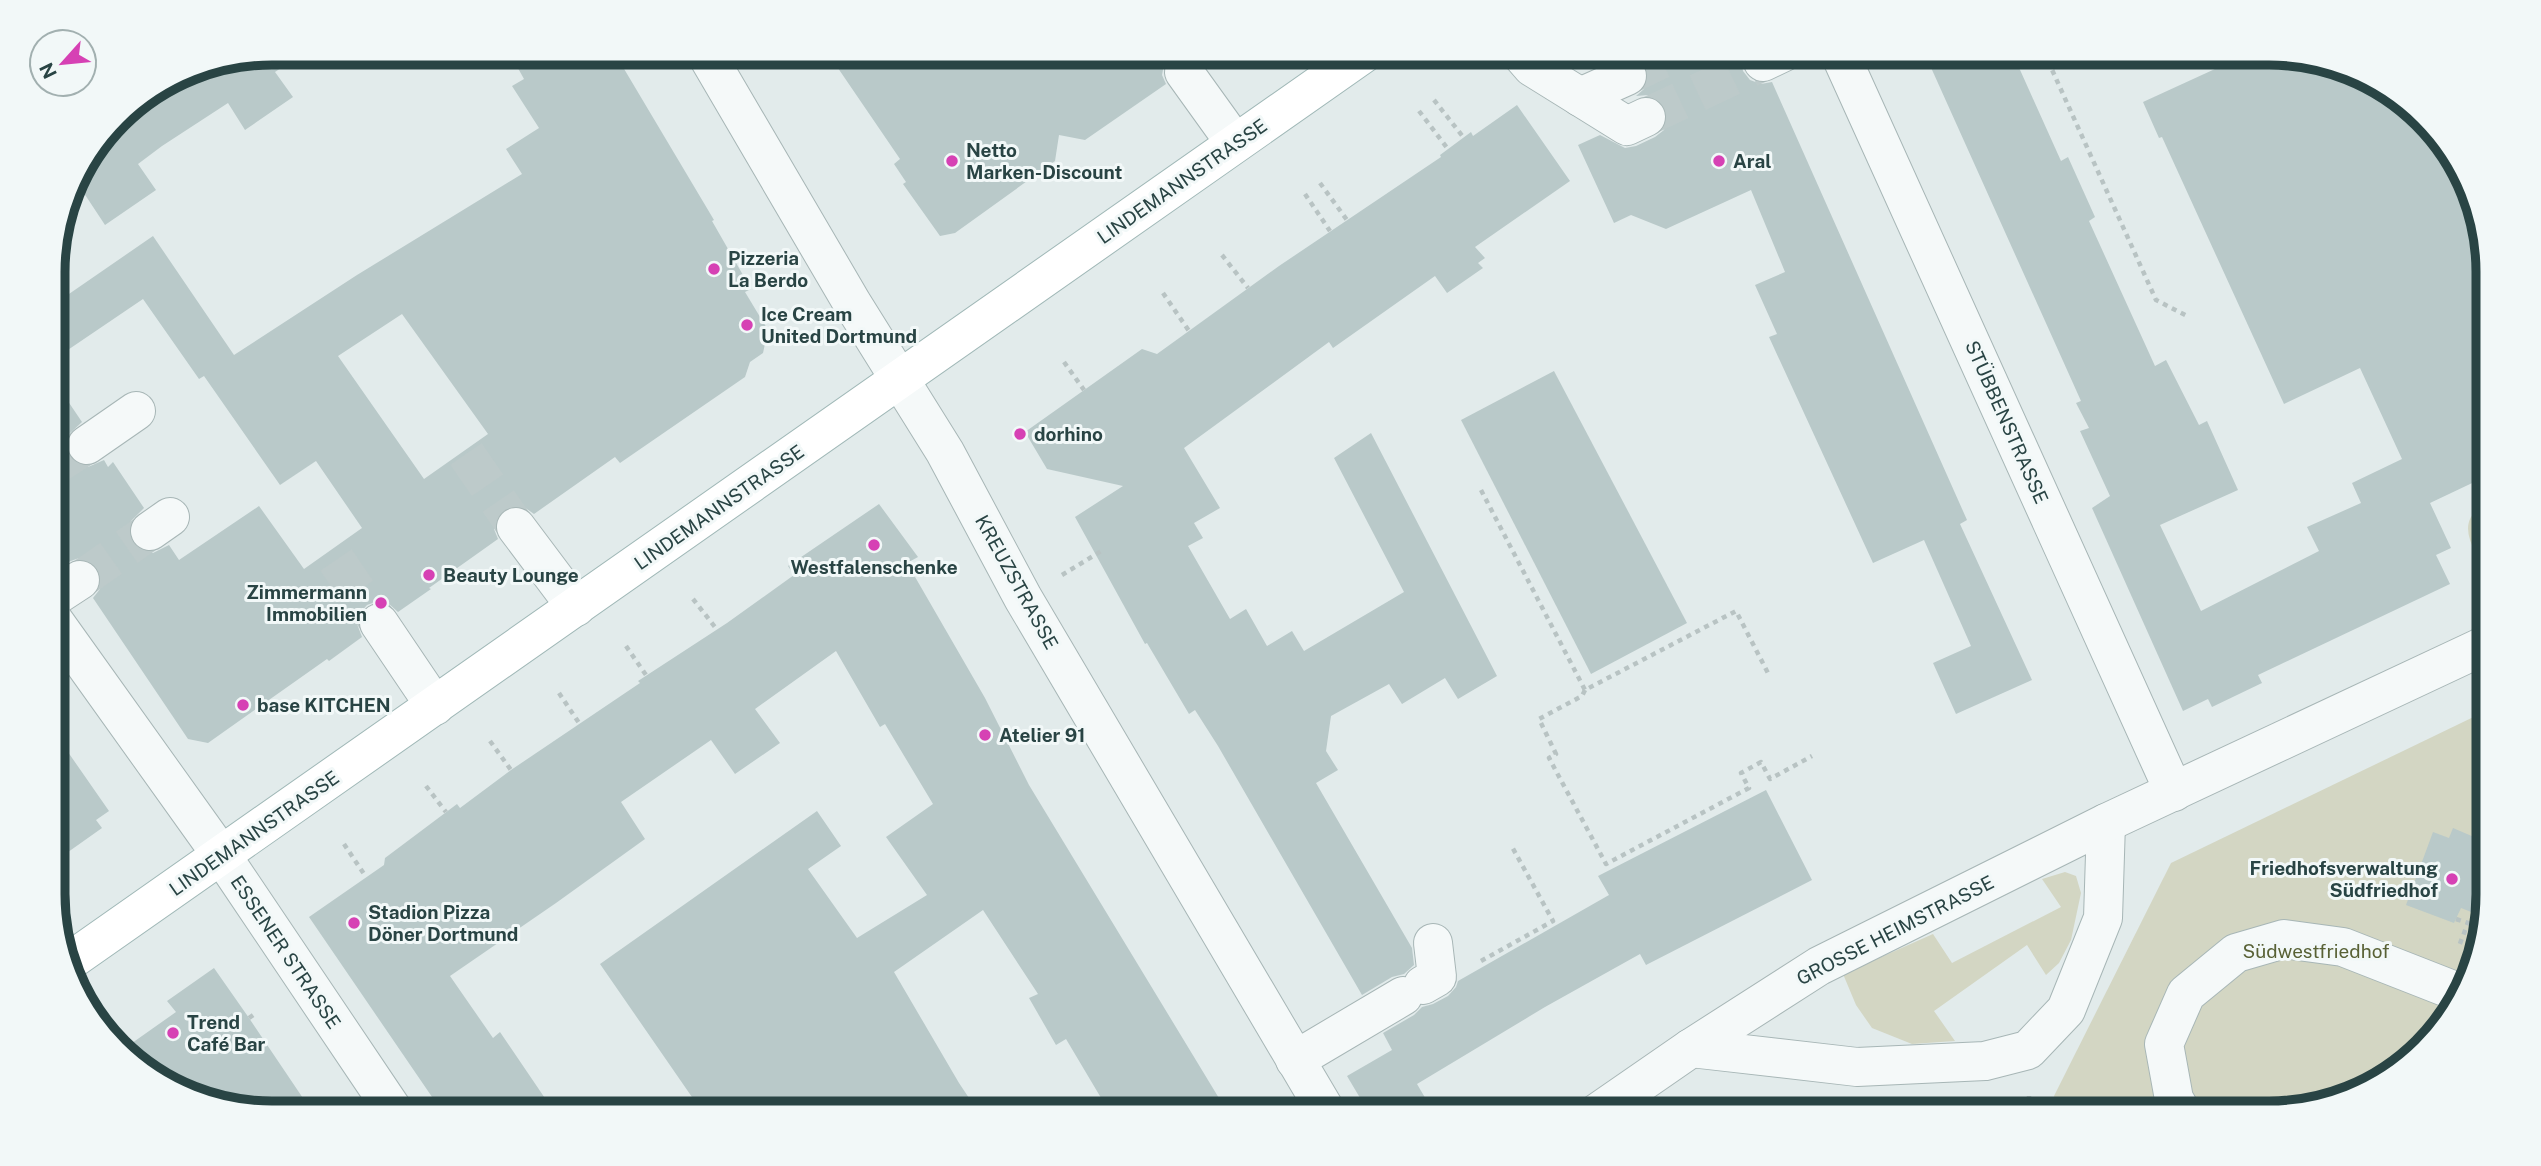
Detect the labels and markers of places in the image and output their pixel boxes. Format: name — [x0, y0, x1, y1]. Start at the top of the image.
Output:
place label: Netto Marken-Discount — [966, 139, 1122, 183]
place label: Aral — [1733, 150, 1771, 172]
marker: Netto Marken-Discount — [944, 153, 960, 169]
marker: Aral — [1711, 153, 1727, 169]
place label: Pizzeria La Berdo — [728, 247, 808, 291]
marker: Pizzeria La Berdo — [706, 261, 722, 277]
place label: Ice Cream United Dortmund — [761, 303, 917, 347]
marker: Ice Cream United Dortmund — [739, 317, 755, 333]
place label: dorhino — [1034, 423, 1103, 445]
marker: dorhino — [1012, 426, 1028, 442]
marker: Westfalenschenke — [866, 537, 882, 553]
place label: Westfalenschenke — [790, 556, 958, 578]
place label: Beauty Lounge — [443, 564, 579, 586]
marker: Beauty Lounge — [421, 567, 437, 583]
place label: Zimmermann Immobilien — [246, 581, 367, 625]
marker: Zimmermann Immobilien — [373, 595, 389, 611]
place label: base KITCHEN — [257, 694, 391, 716]
marker: base KITCHEN — [235, 697, 251, 713]
place label: Atelier 91 — [999, 724, 1085, 746]
marker: Atelier 91 — [977, 727, 993, 743]
place label: Friedhofsverwaltung Südfriedhof — [2250, 857, 2438, 901]
marker: Friedhofsverwaltung Südfriedhof — [2444, 871, 2460, 887]
place label: Stadion Pizza Döner Dortmund — [368, 901, 518, 945]
marker: Stadion Pizza Döner Dortmund — [346, 915, 362, 931]
place label: Trend Café Bar — [187, 1011, 265, 1055]
marker: Trend Café Bar — [165, 1025, 181, 1041]

